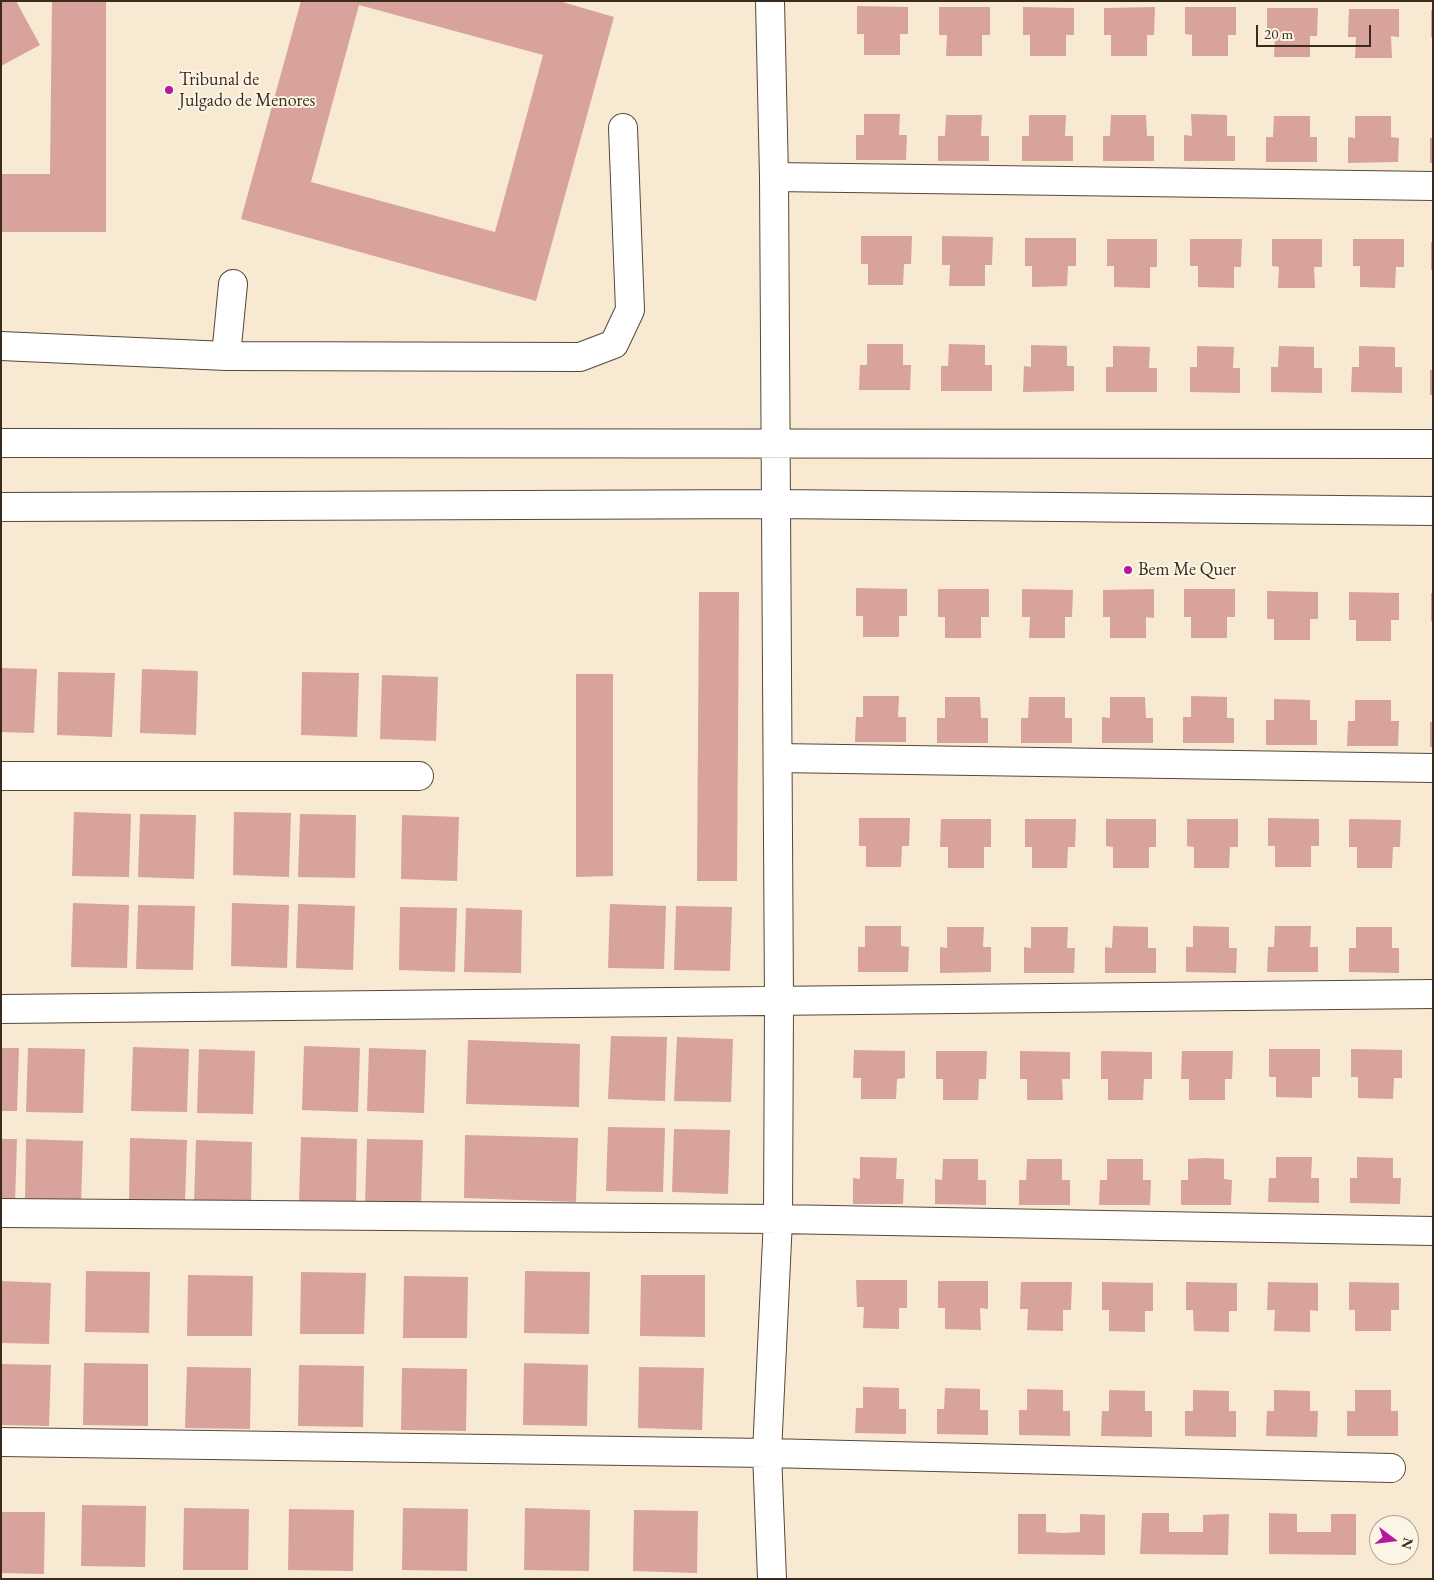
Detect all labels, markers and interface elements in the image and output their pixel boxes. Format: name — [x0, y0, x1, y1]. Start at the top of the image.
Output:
scale bar — [1259, 15, 1374, 47]
text: 20 m — [1264, 24, 1293, 43]
place label: Tribunal de Julgado de Menores — [179, 69, 315, 112]
marker: Tribunal de Julgado de Menores — [163, 84, 175, 96]
place label: Bem Me Quer — [1138, 559, 1236, 581]
marker: Bem Me Quer — [1122, 564, 1134, 576]
north arrow — [1369, 1515, 1419, 1565]
text: N — [1397, 1536, 1418, 1551]

